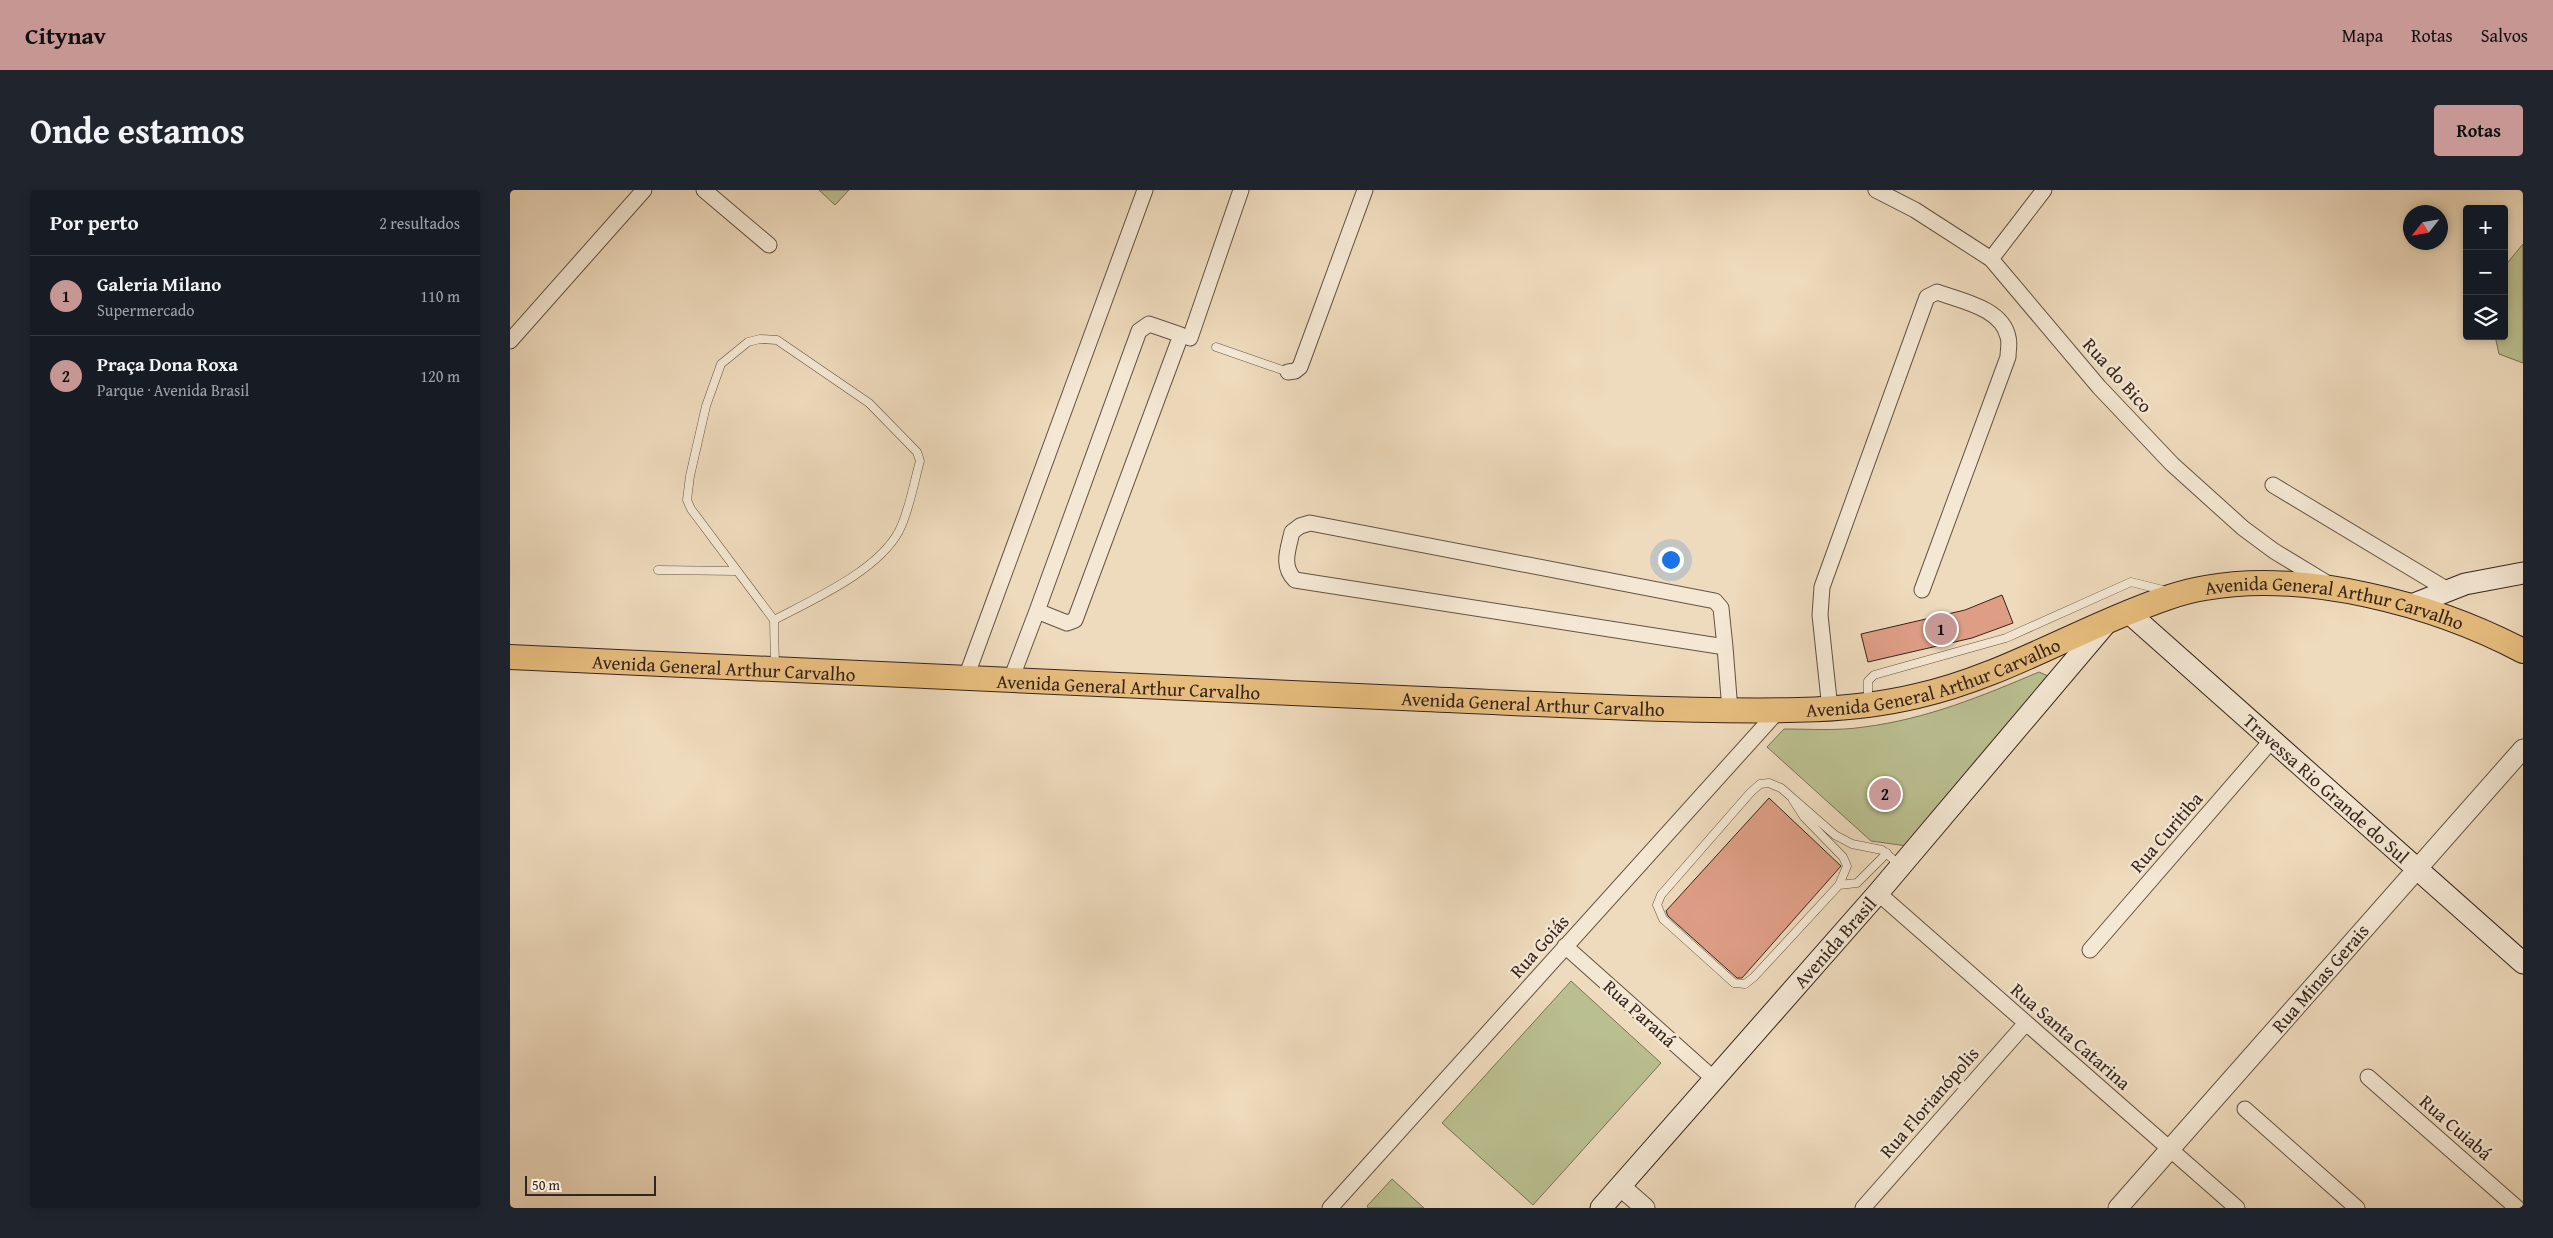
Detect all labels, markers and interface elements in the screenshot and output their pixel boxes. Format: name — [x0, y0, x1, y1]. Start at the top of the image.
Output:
text: Citynav — [25, 18, 106, 53]
text: Mapa — [2342, 22, 2383, 49]
text: Rotas — [2411, 22, 2453, 49]
text: Salvos — [2481, 22, 2528, 49]
text: Onde estamos — [30, 105, 245, 156]
button: Rotas — [2434, 105, 2523, 156]
north arrow — [2403, 205, 2448, 250]
map controls — [2463, 205, 2508, 340]
button: + — [2463, 205, 2508, 250]
text: Por perto — [50, 207, 139, 238]
text: 2 resultados — [379, 211, 460, 235]
button: − — [2463, 250, 2508, 295]
text: Galeria Milano — [97, 270, 221, 298]
text: 1 — [62, 284, 70, 308]
text: 110 m — [420, 284, 460, 308]
button: layers — [2463, 295, 2508, 340]
text: Supermercado — [97, 298, 195, 322]
street label: Rua do Bico — [2077, 331, 2159, 419]
text: Praça Dona Roxa — [97, 350, 238, 378]
text: 2 — [62, 364, 70, 388]
text: 120 m — [420, 364, 460, 388]
text: Parque · Avenida Brasil — [97, 378, 249, 402]
your location — [1658, 547, 1684, 573]
street label: Avenida General Arthur Carvalho — [2202, 569, 2468, 637]
pin: 1 — [1925, 610, 1957, 648]
street label: Avenida General Arthur Carvalho — [1805, 630, 2065, 724]
street label: Avenida General Arthur Carvalho — [591, 647, 856, 688]
street label: Avenida General Arthur Carvalho — [996, 667, 1261, 706]
street label: Avenida General Arthur Carvalho — [1401, 684, 1665, 723]
street label: Travessa Rio Grande do Sul — [2237, 707, 2416, 870]
pin: 2 — [1869, 775, 1901, 813]
street label: Rua Curitiba — [2123, 785, 2209, 879]
street label: Avenida Brasil — [1787, 890, 1883, 994]
street label: Rua Goiás — [1503, 908, 1575, 984]
street label: Rua Minas Gerais — [2265, 917, 2375, 1039]
street label: Rua Paraná — [1597, 973, 1683, 1053]
street label: Rua Santa Catarina — [2005, 976, 2137, 1096]
street label: Rua Florianópolis — [1873, 1040, 1985, 1164]
street label: Rua Cuiabá — [2414, 1088, 2498, 1166]
scale bar — [525, 1173, 656, 1196]
text: 50 m — [532, 1175, 560, 1195]

